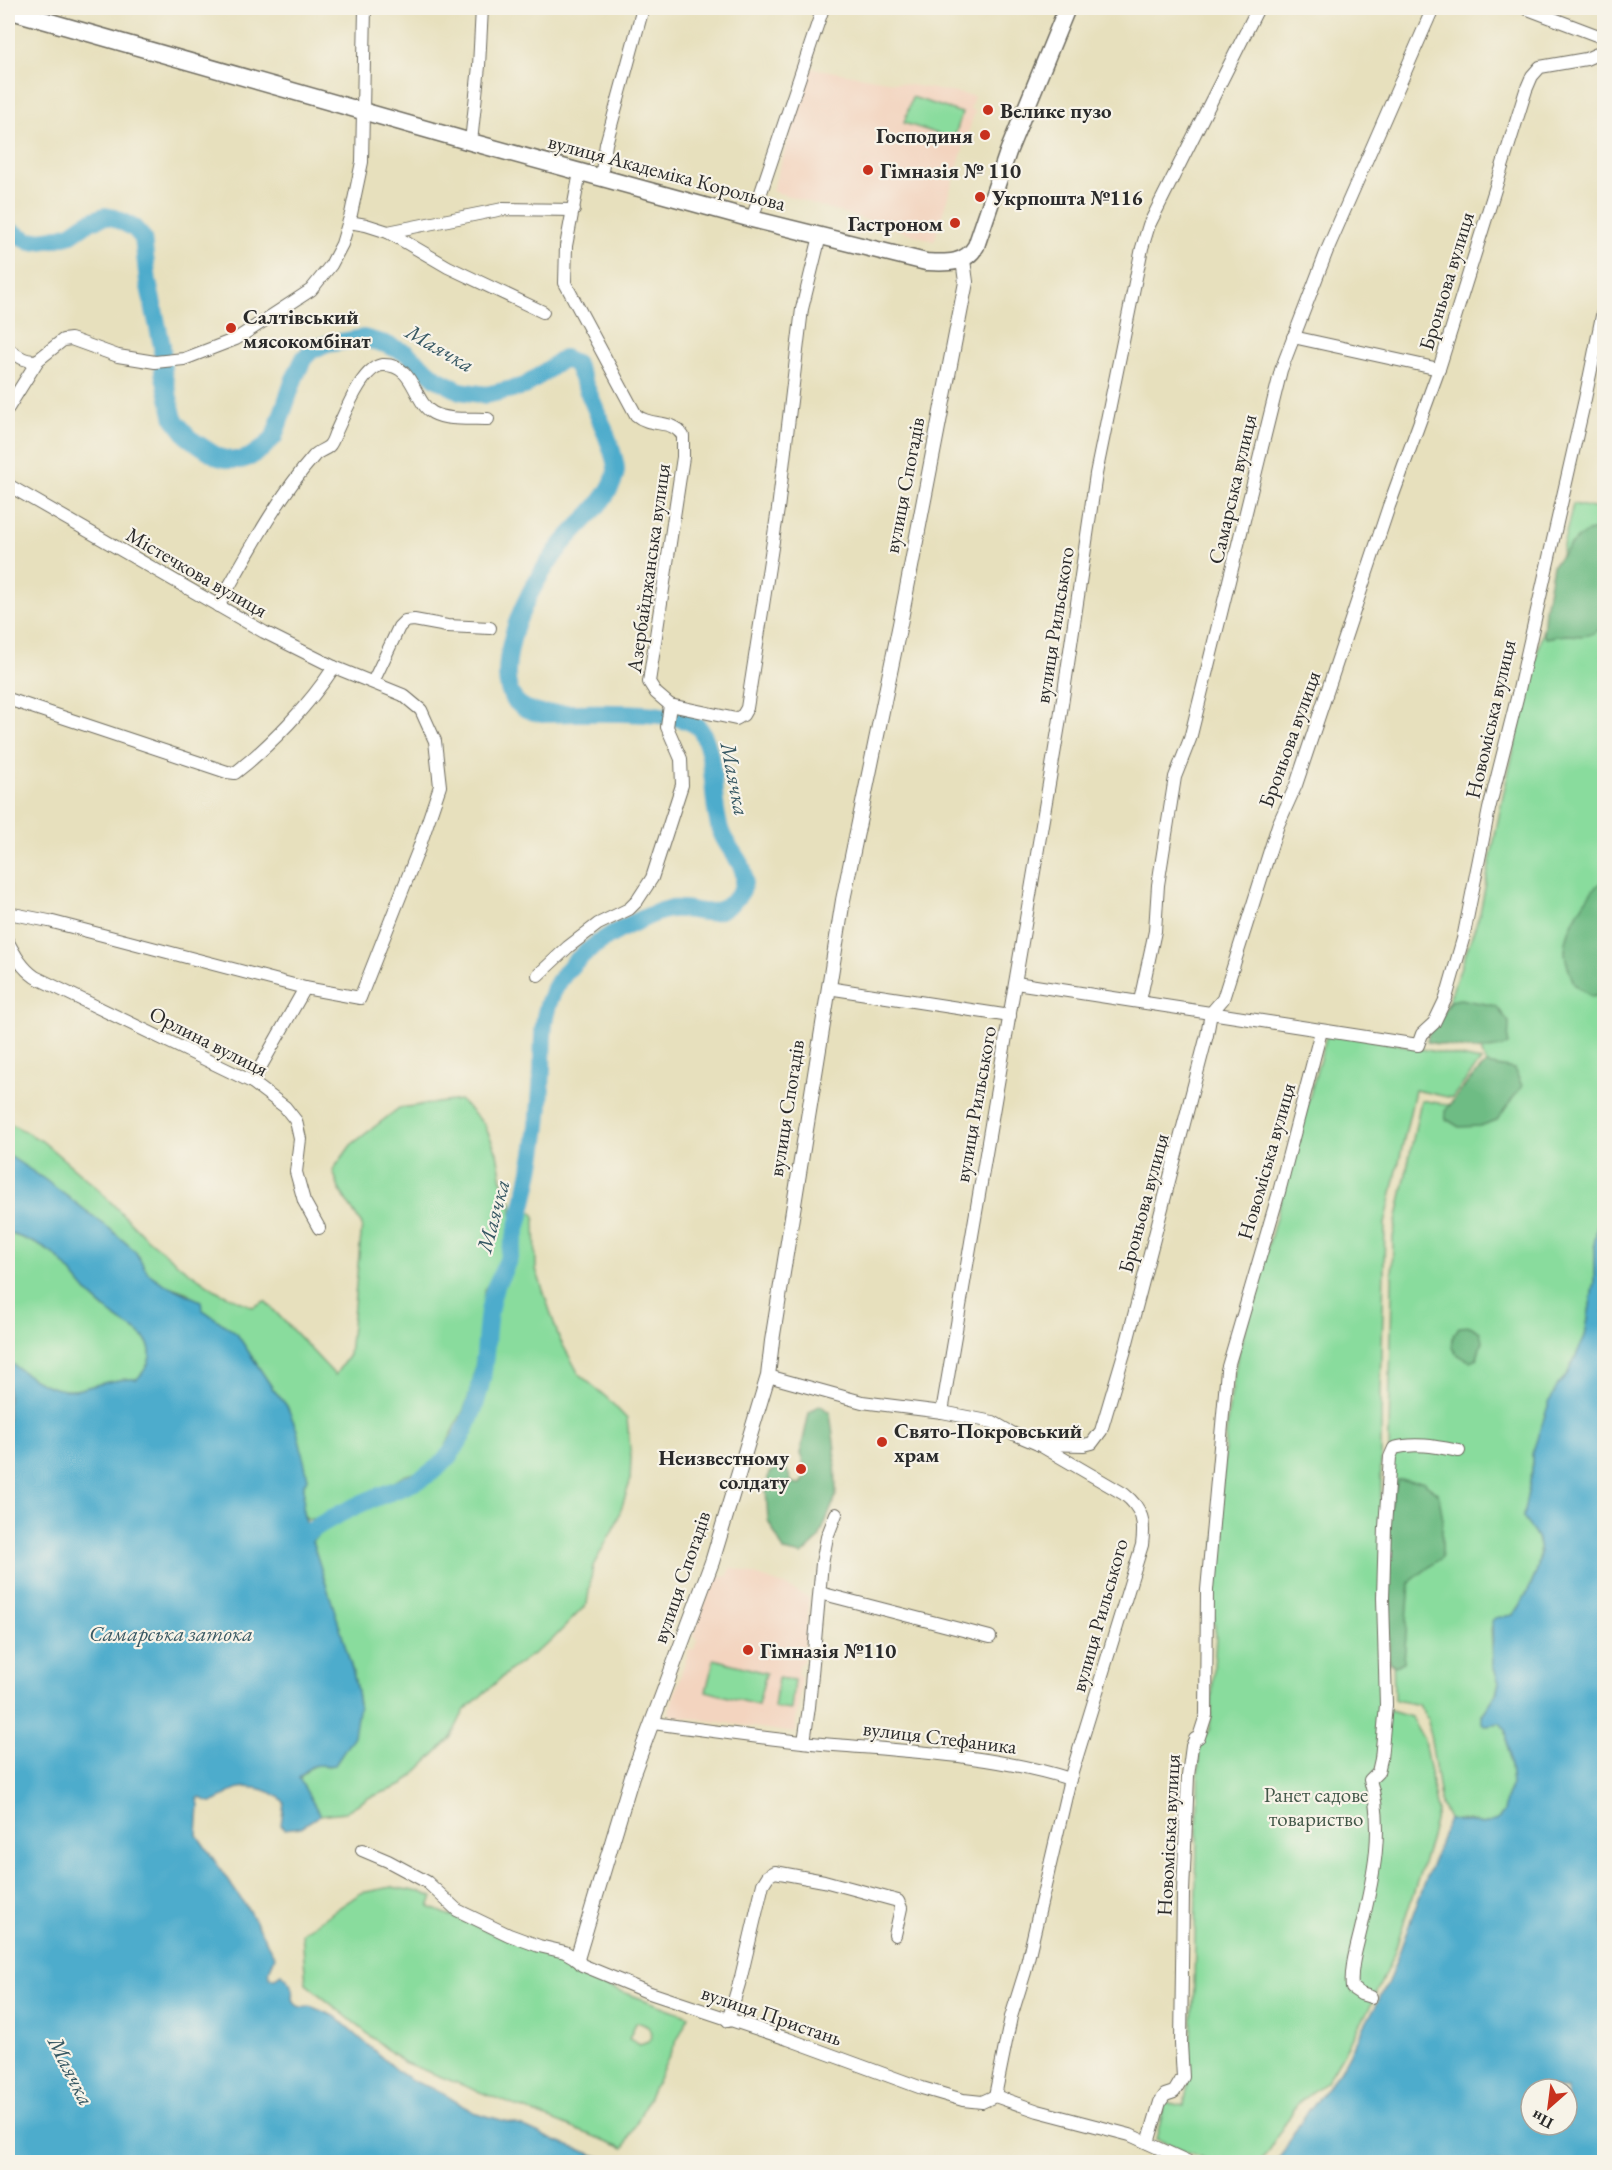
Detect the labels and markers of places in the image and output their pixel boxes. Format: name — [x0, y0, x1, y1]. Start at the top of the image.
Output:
place label: Велике пузо — [1000, 97, 1112, 124]
marker: Велике пузо — [981, 103, 995, 117]
place label: Господиня — [876, 122, 973, 149]
marker: Господиня — [978, 128, 992, 142]
place label: Гімназія № 110 — [880, 157, 1021, 184]
marker: Гімназія № 110 — [861, 163, 875, 177]
place label: Укрпошта №116 — [991, 184, 1143, 211]
marker: Укрпошта №116 — [973, 190, 987, 204]
place label: Гастроном — [848, 210, 943, 237]
marker: Гастроном — [948, 216, 962, 230]
place label: Салтівський мясокомбінат — [243, 303, 371, 354]
marker: Салтівський мясокомбінат — [224, 321, 238, 335]
place label: Свято-Покровський храм — [894, 1417, 1082, 1468]
marker: Свято-Покровський храм — [875, 1435, 889, 1449]
place label: Неизвестному солдату — [658, 1444, 790, 1495]
marker: Неизвестному солдату — [794, 1462, 808, 1476]
place label: Гімназія №110 — [760, 1637, 896, 1664]
marker: Гімназія №110 — [741, 1643, 755, 1657]

